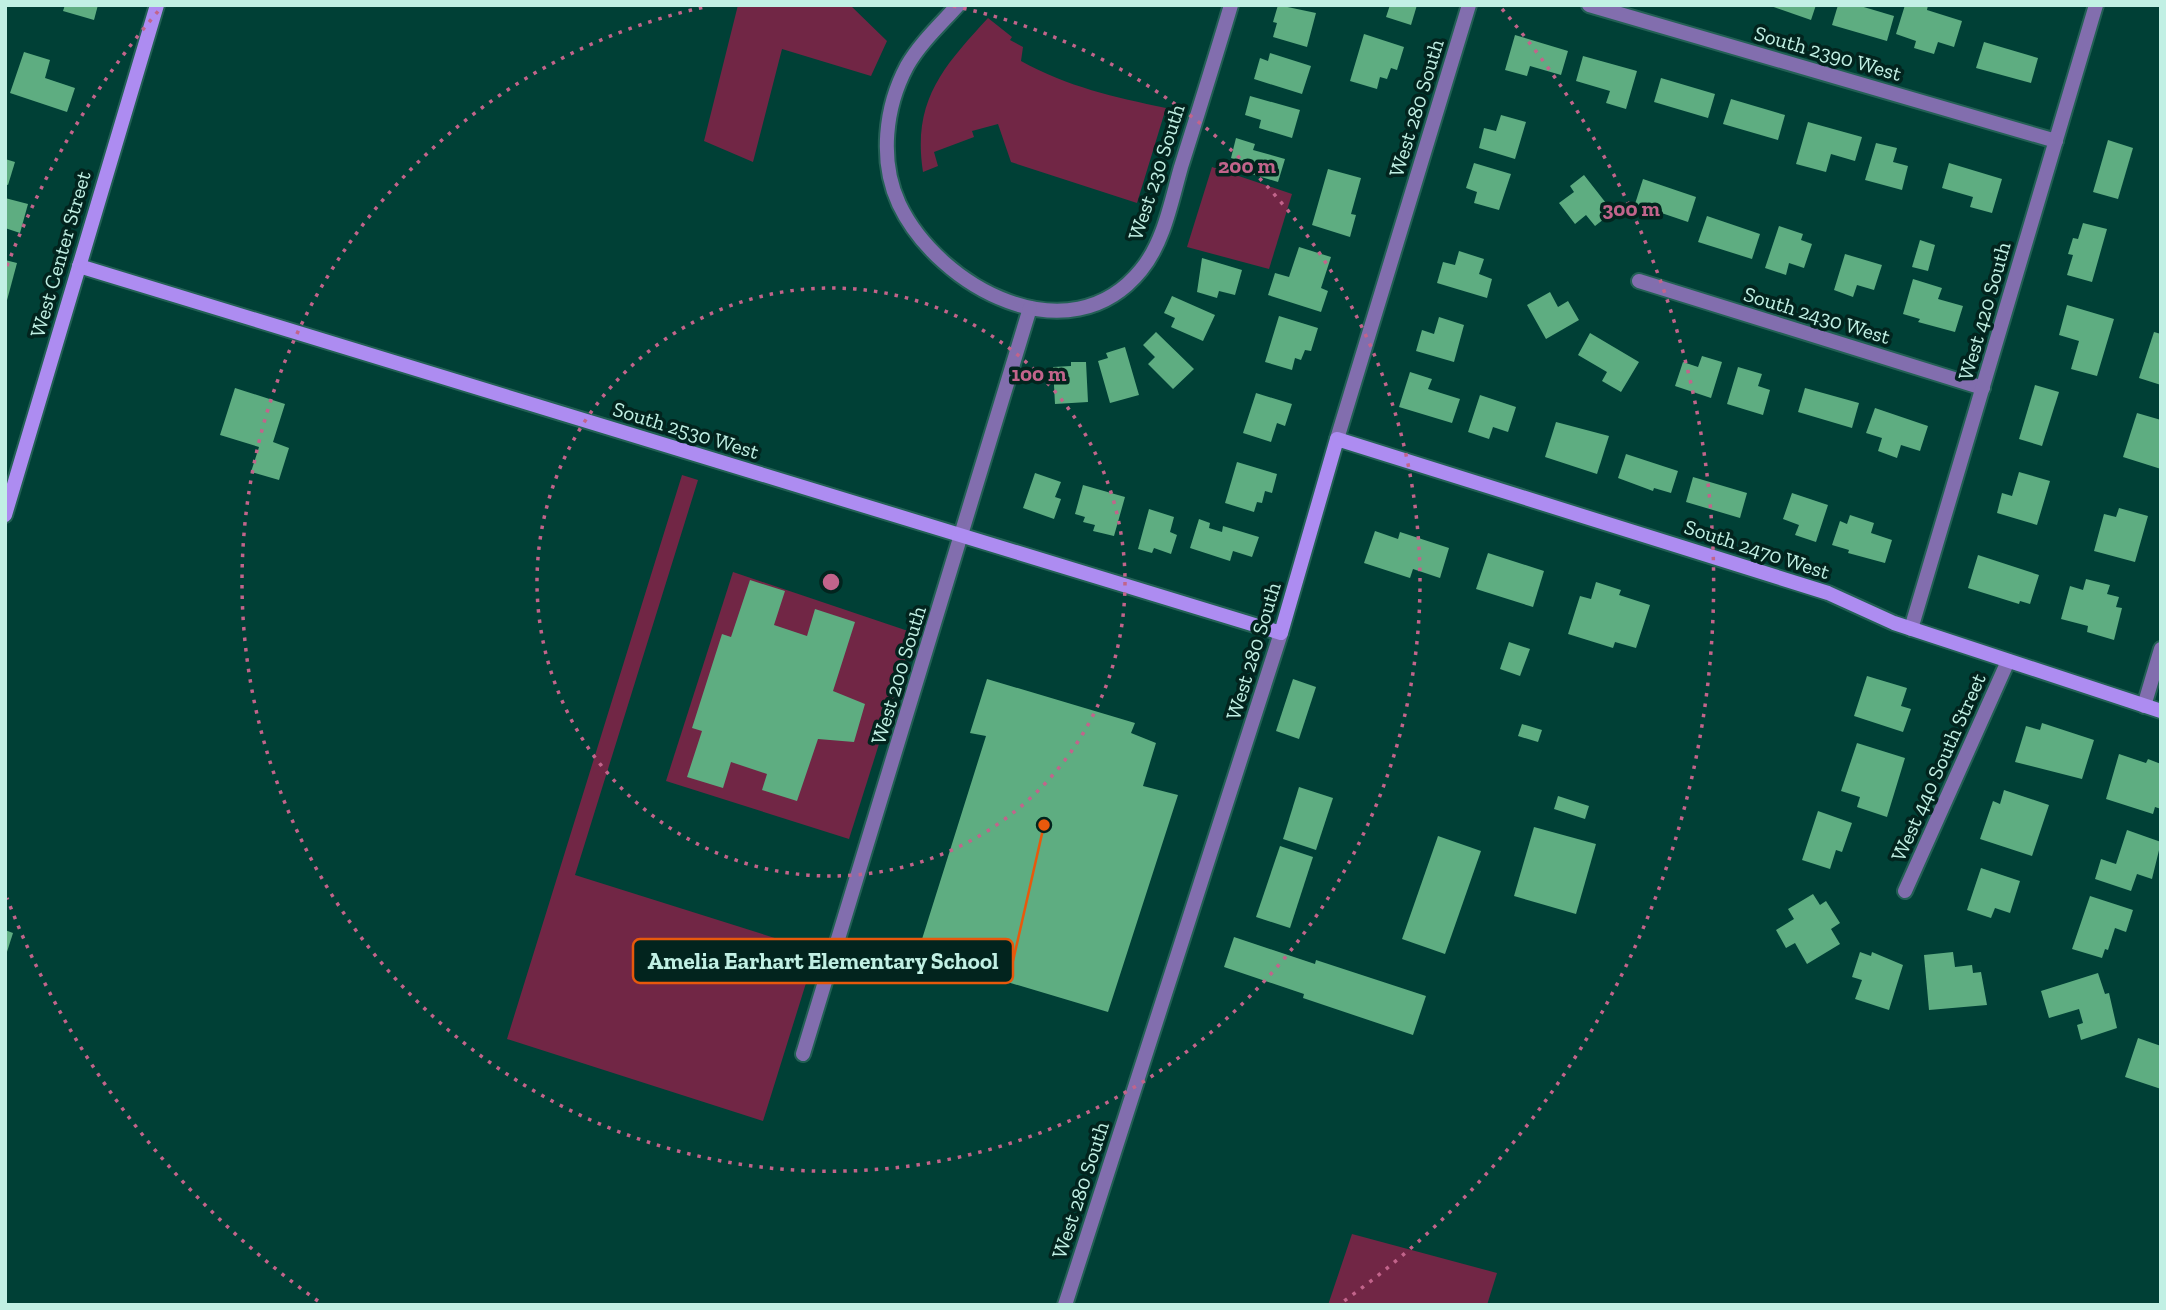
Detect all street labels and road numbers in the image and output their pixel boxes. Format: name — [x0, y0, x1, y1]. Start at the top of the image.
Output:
street label: South 2390 West — [1752, 20, 1905, 86]
street label: West 280 South — [1383, 36, 1449, 180]
street label: West 230 South — [1122, 101, 1190, 243]
street label: West Center Street — [24, 168, 96, 340]
street label: West 420 South — [1952, 239, 2016, 383]
street label: South 2430 West — [1741, 281, 1894, 349]
street label: South 2530 West — [610, 396, 762, 464]
street label: South 2470 West — [1681, 514, 1833, 584]
street label: West 280 South — [1220, 579, 1286, 723]
street label: West 200 South — [865, 603, 931, 747]
street label: West 440 South Street — [1885, 669, 1991, 865]
street label: West 280 South — [1046, 1118, 1114, 1262]

